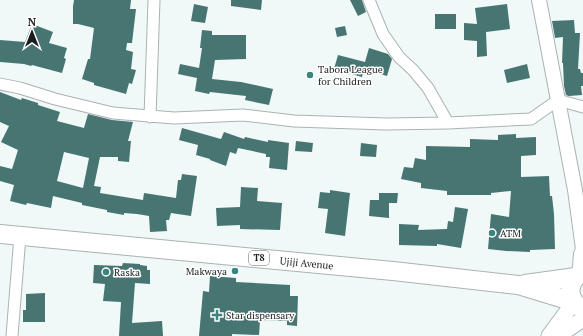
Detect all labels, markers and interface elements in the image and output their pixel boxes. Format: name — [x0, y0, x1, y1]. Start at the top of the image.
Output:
north arrow — [12, 12, 52, 52]
text: N — [28, 15, 37, 29]
place label: Tabora League for Children — [318, 63, 383, 88]
marker: Tabora League for Children — [305, 70, 315, 80]
place label: ATM — [500, 227, 521, 240]
marker: ATM — [487, 228, 497, 238]
road number: T8 — [249, 251, 269, 265]
street label: Ujiji Avenue — [279, 254, 334, 272]
place label: Makwaya — [186, 265, 227, 278]
place label: Raska — [114, 266, 140, 279]
marker: Makwaya — [230, 266, 240, 276]
marker: Raska — [101, 267, 111, 277]
marker: Star dispensary — [211, 309, 223, 321]
place label: Star dispensary — [226, 309, 295, 322]

